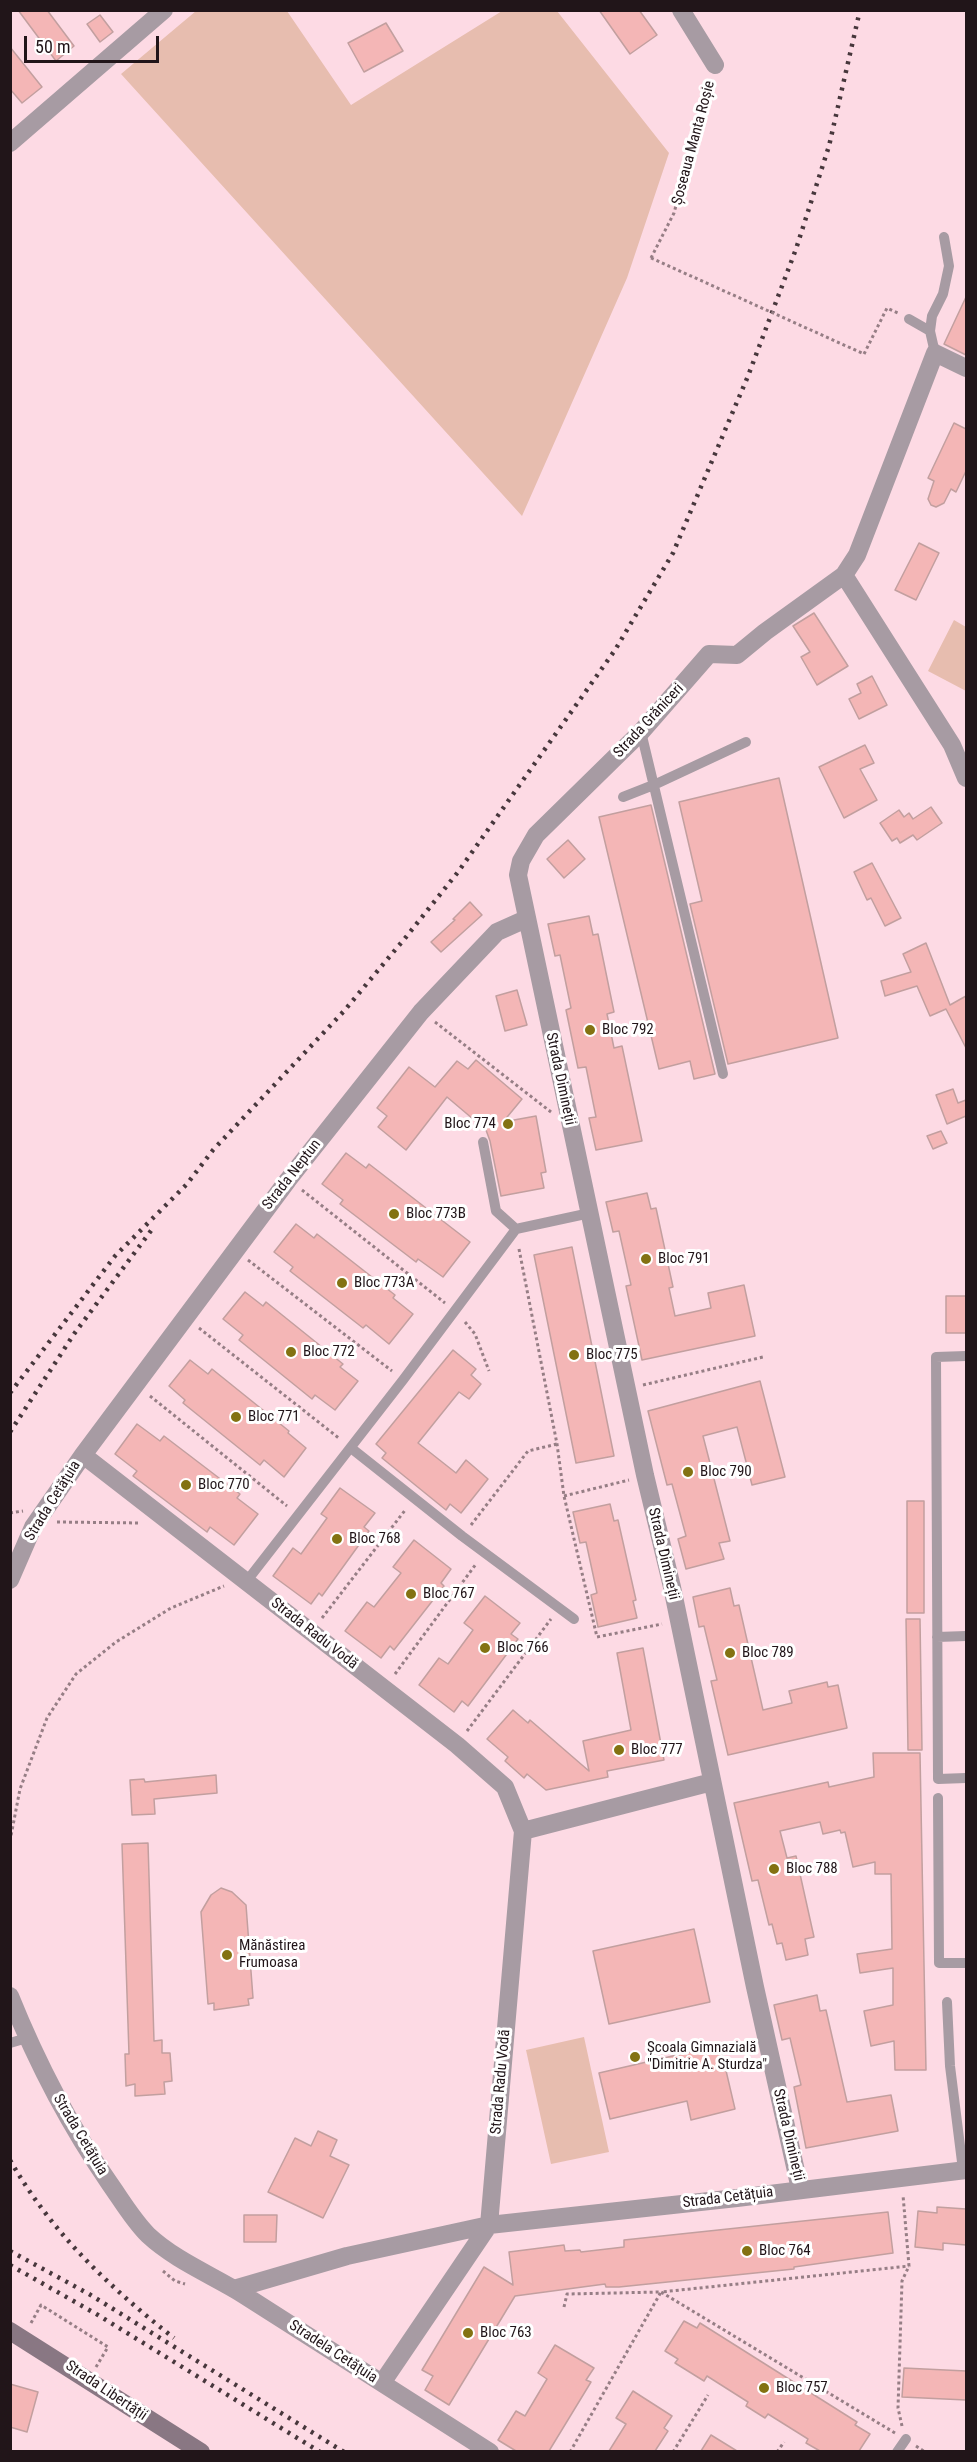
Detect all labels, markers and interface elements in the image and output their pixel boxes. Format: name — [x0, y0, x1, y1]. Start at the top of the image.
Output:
scale bar — [27, 24, 162, 62]
text: 50 m — [35, 36, 70, 57]
street label: Șoseaua Manta Roșie — [669, 79, 719, 207]
street label: Strada Grăniceri — [610, 680, 688, 762]
place label: Bloc 792 — [602, 1021, 654, 1039]
marker: Bloc 792 — [583, 1023, 597, 1037]
street label: Strada Dimineții — [541, 1031, 579, 1127]
place label: Bloc 774 — [444, 1115, 496, 1133]
marker: Bloc 774 — [501, 1117, 515, 1131]
street label: Strada Neptun — [259, 1136, 325, 1214]
place label: Bloc 773B — [406, 1205, 466, 1223]
marker: Bloc 773B — [387, 1207, 401, 1221]
place label: Bloc 791 — [658, 1250, 710, 1268]
marker: Bloc 791 — [639, 1252, 653, 1266]
place label: Bloc 773A — [354, 1274, 414, 1292]
marker: Bloc 773A — [335, 1276, 349, 1290]
place label: Bloc 772 — [303, 1343, 355, 1361]
marker: Bloc 772 — [284, 1345, 298, 1359]
place label: Bloc 775 — [586, 1346, 638, 1364]
marker: Bloc 775 — [567, 1348, 581, 1362]
place label: Bloc 771 — [248, 1408, 300, 1426]
marker: Bloc 771 — [229, 1410, 243, 1424]
street label: Strada Cetățuia — [21, 1458, 85, 1544]
place label: Bloc 790 — [700, 1463, 752, 1481]
marker: Bloc 790 — [681, 1465, 695, 1479]
place label: Bloc 770 — [198, 1476, 250, 1494]
marker: Bloc 770 — [179, 1478, 193, 1492]
street label: Strada Dimineții — [644, 1506, 682, 1602]
place label: Bloc 768 — [349, 1530, 401, 1548]
marker: Bloc 768 — [330, 1532, 344, 1546]
place label: Bloc 767 — [423, 1585, 475, 1603]
marker: Bloc 767 — [404, 1587, 418, 1601]
street label: Strada Radu Vodă — [267, 1595, 361, 1673]
place label: Bloc 766 — [497, 1639, 549, 1657]
marker: Bloc 766 — [478, 1641, 492, 1655]
place label: Bloc 789 — [742, 1644, 794, 1662]
marker: Bloc 789 — [723, 1646, 737, 1660]
place label: Bloc 777 — [631, 1741, 683, 1759]
marker: Bloc 777 — [612, 1743, 626, 1757]
place label: Bloc 788 — [786, 1860, 838, 1878]
marker: Bloc 788 — [767, 1862, 781, 1876]
place label: Mănăstirea Frumoasa — [239, 1937, 305, 1972]
marker: Mănăstirea Frumoasa — [220, 1948, 234, 1962]
street label: Strada Radu Vodă — [487, 2029, 515, 2135]
place label: Școala Gimnazială "Dimitrie A. Sturdza" — [647, 2039, 767, 2074]
marker: Școala Gimnazială "Dimitrie A. Sturdza" — [628, 2050, 642, 2064]
street label: Strada Dimineții — [769, 2087, 807, 2183]
street label: Strada Cetățuia — [49, 2091, 111, 2179]
street label: Strada Cetățuia — [682, 2184, 774, 2212]
place label: Bloc 764 — [759, 2242, 811, 2260]
marker: Bloc 764 — [740, 2244, 754, 2258]
street label: Stradela Cetățuia — [285, 2317, 381, 2387]
place label: Bloc 763 — [480, 2324, 532, 2342]
marker: Bloc 763 — [461, 2326, 475, 2340]
street label: Strada Libertății — [62, 2357, 150, 2425]
place label: Bloc 757 — [776, 2379, 828, 2397]
marker: Bloc 757 — [757, 2381, 771, 2395]

